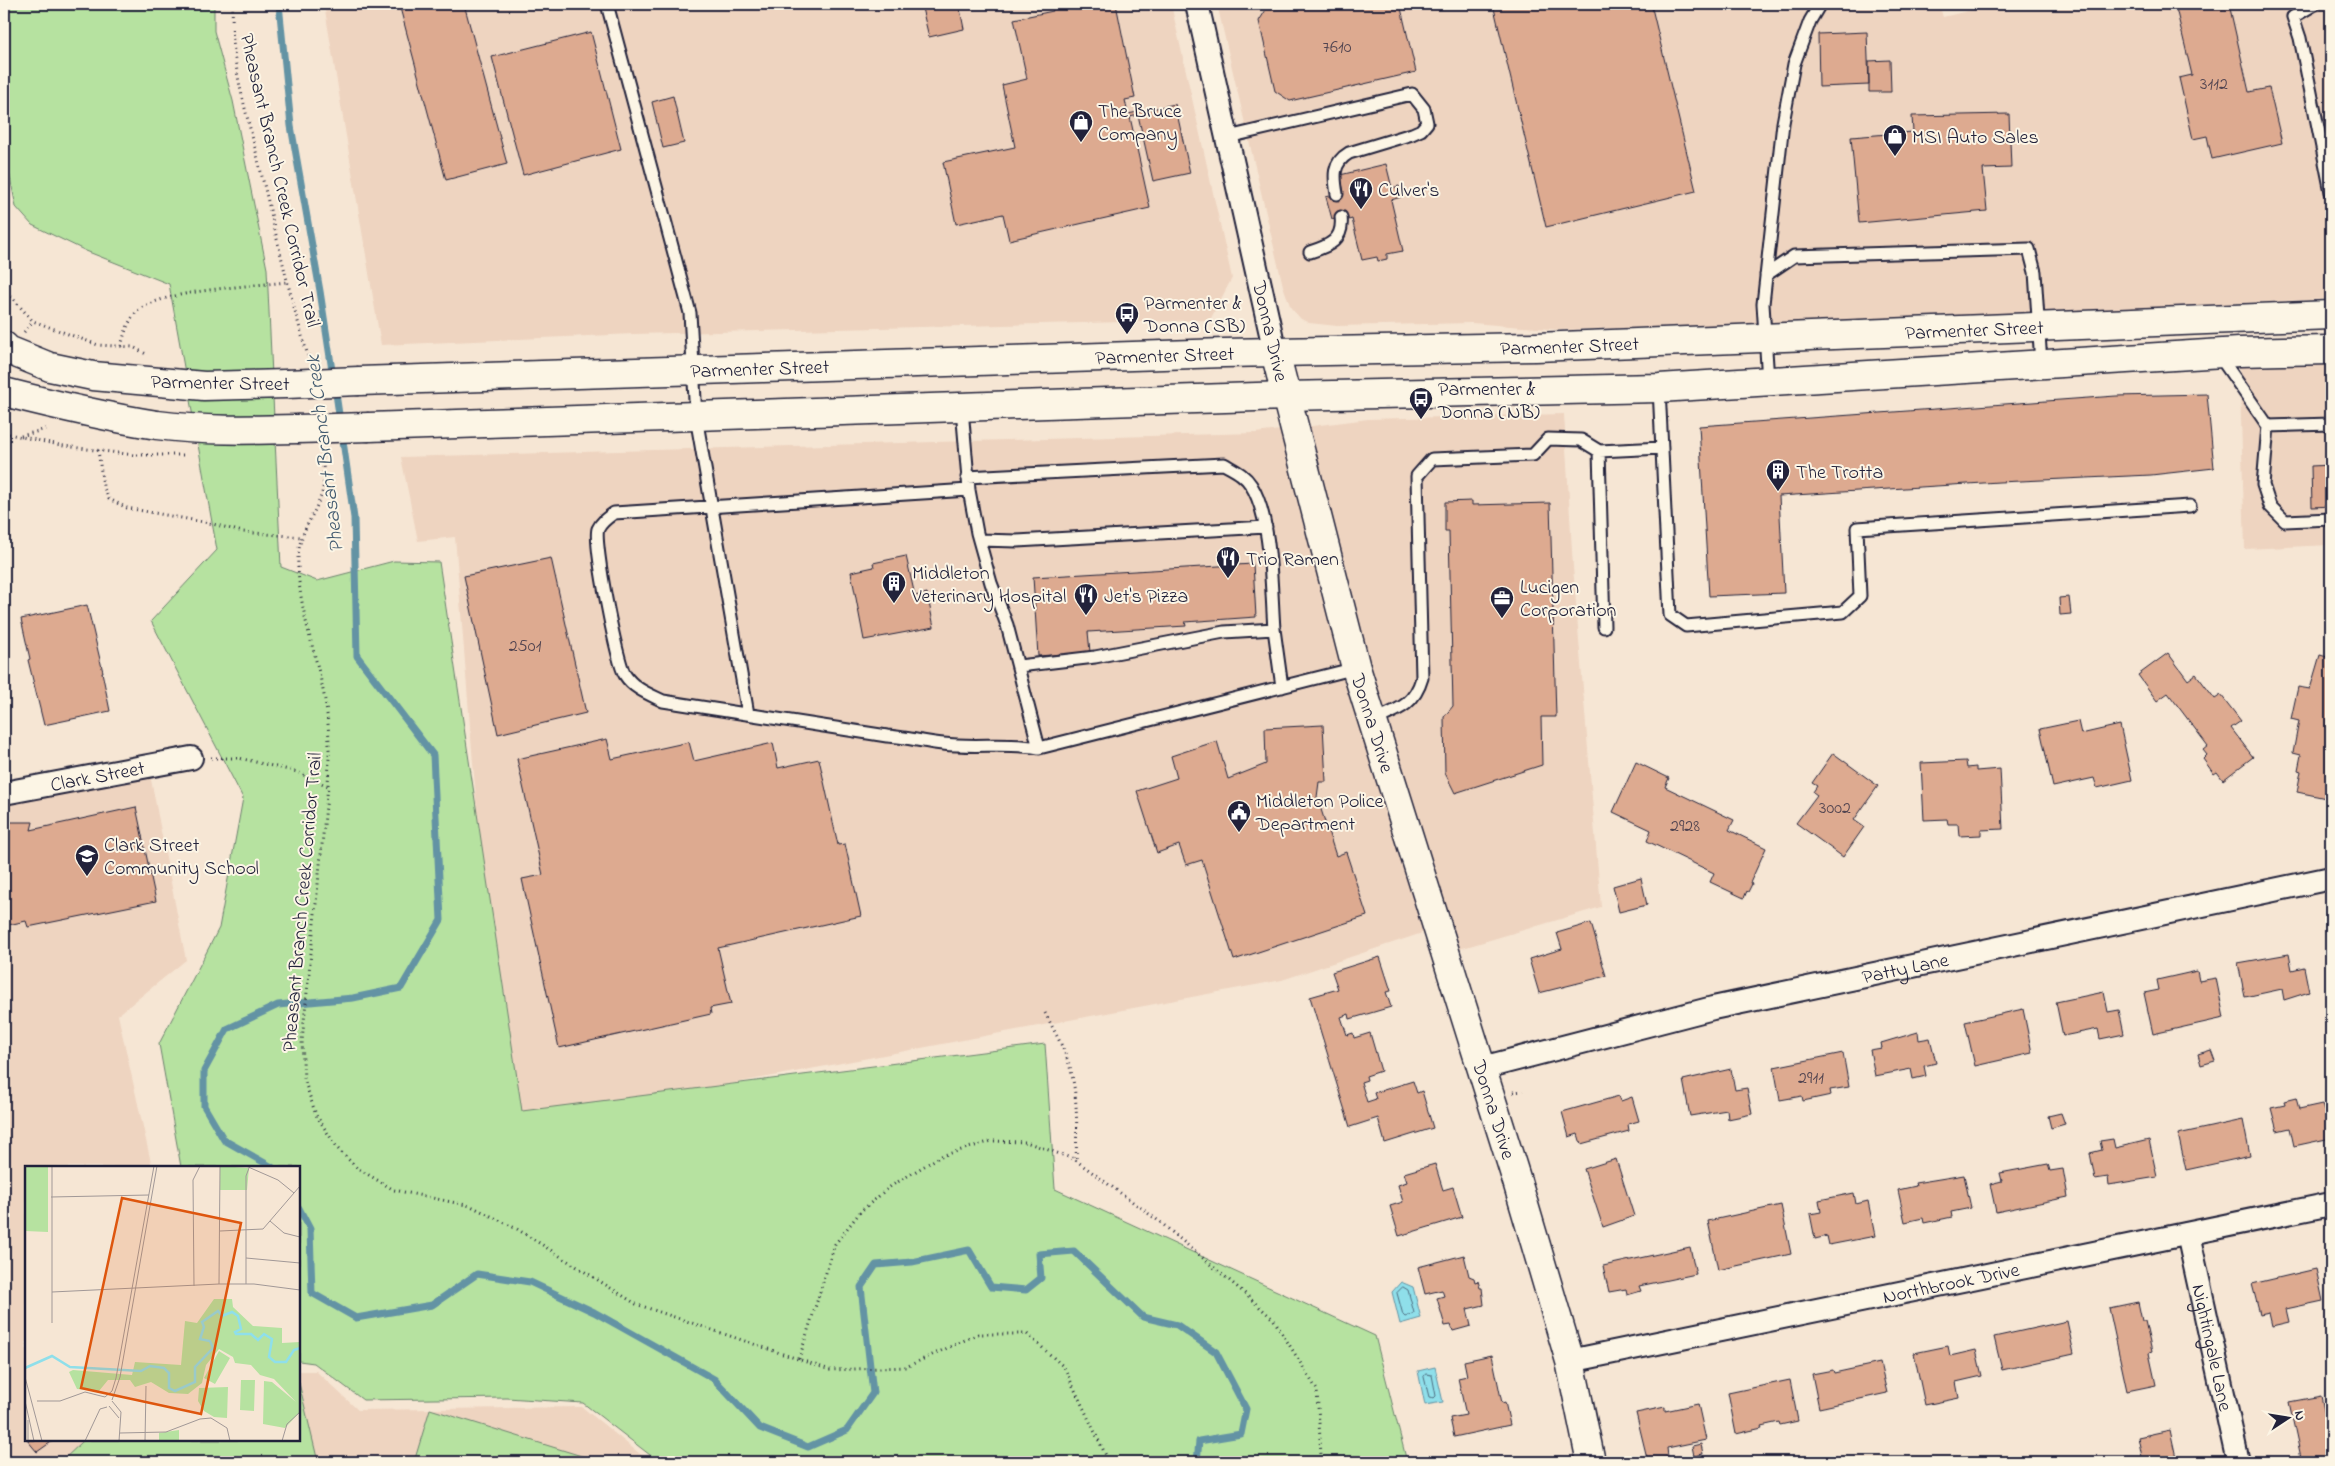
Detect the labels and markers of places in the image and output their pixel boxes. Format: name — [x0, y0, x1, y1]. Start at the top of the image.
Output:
place label: The Bruce Company — [1098, 98, 1182, 150]
shop icon: The Bruce Company — [1068, 109, 1094, 143]
shop icon: MSI Auto Sales — [1882, 123, 1908, 157]
place label: MSI Auto Sales — [1912, 124, 2039, 153]
restaurant icon: Culver's — [1348, 176, 1374, 210]
place label: Culver's — [1378, 177, 1439, 206]
place label: Parmenter & Donna (SB) — [1143, 290, 1245, 342]
bus stop icon: Parmenter & Donna (SB) — [1114, 301, 1140, 335]
place label: Parmenter & Donna (NB) — [1437, 376, 1540, 428]
bus stop icon: Parmenter & Donna (NB) — [1408, 386, 1434, 420]
building icon: The Trotta — [1765, 458, 1791, 492]
place label: The Trotta — [1796, 459, 1883, 488]
restaurant icon: Trio Ramen — [1215, 545, 1241, 579]
place label: Trio Ramen — [1246, 546, 1339, 575]
place label: Middleton Veterinary Hospital — [911, 560, 1066, 612]
building icon: Middleton Veterinary Hospital — [881, 570, 907, 604]
place label: Lucigen Corporation — [1520, 574, 1617, 626]
restaurant icon: Jet's Pizza — [1073, 582, 1099, 616]
place label: Jet's Pizza — [1104, 583, 1188, 612]
office icon: Lucigen Corporation — [1489, 585, 1515, 619]
place label: Middleton Police Department — [1255, 788, 1384, 840]
public building icon: Middleton Police Department — [1226, 799, 1252, 833]
place label: Clark Street Community School — [104, 832, 259, 884]
school or university icon: Clark Street Community School — [74, 843, 100, 877]

